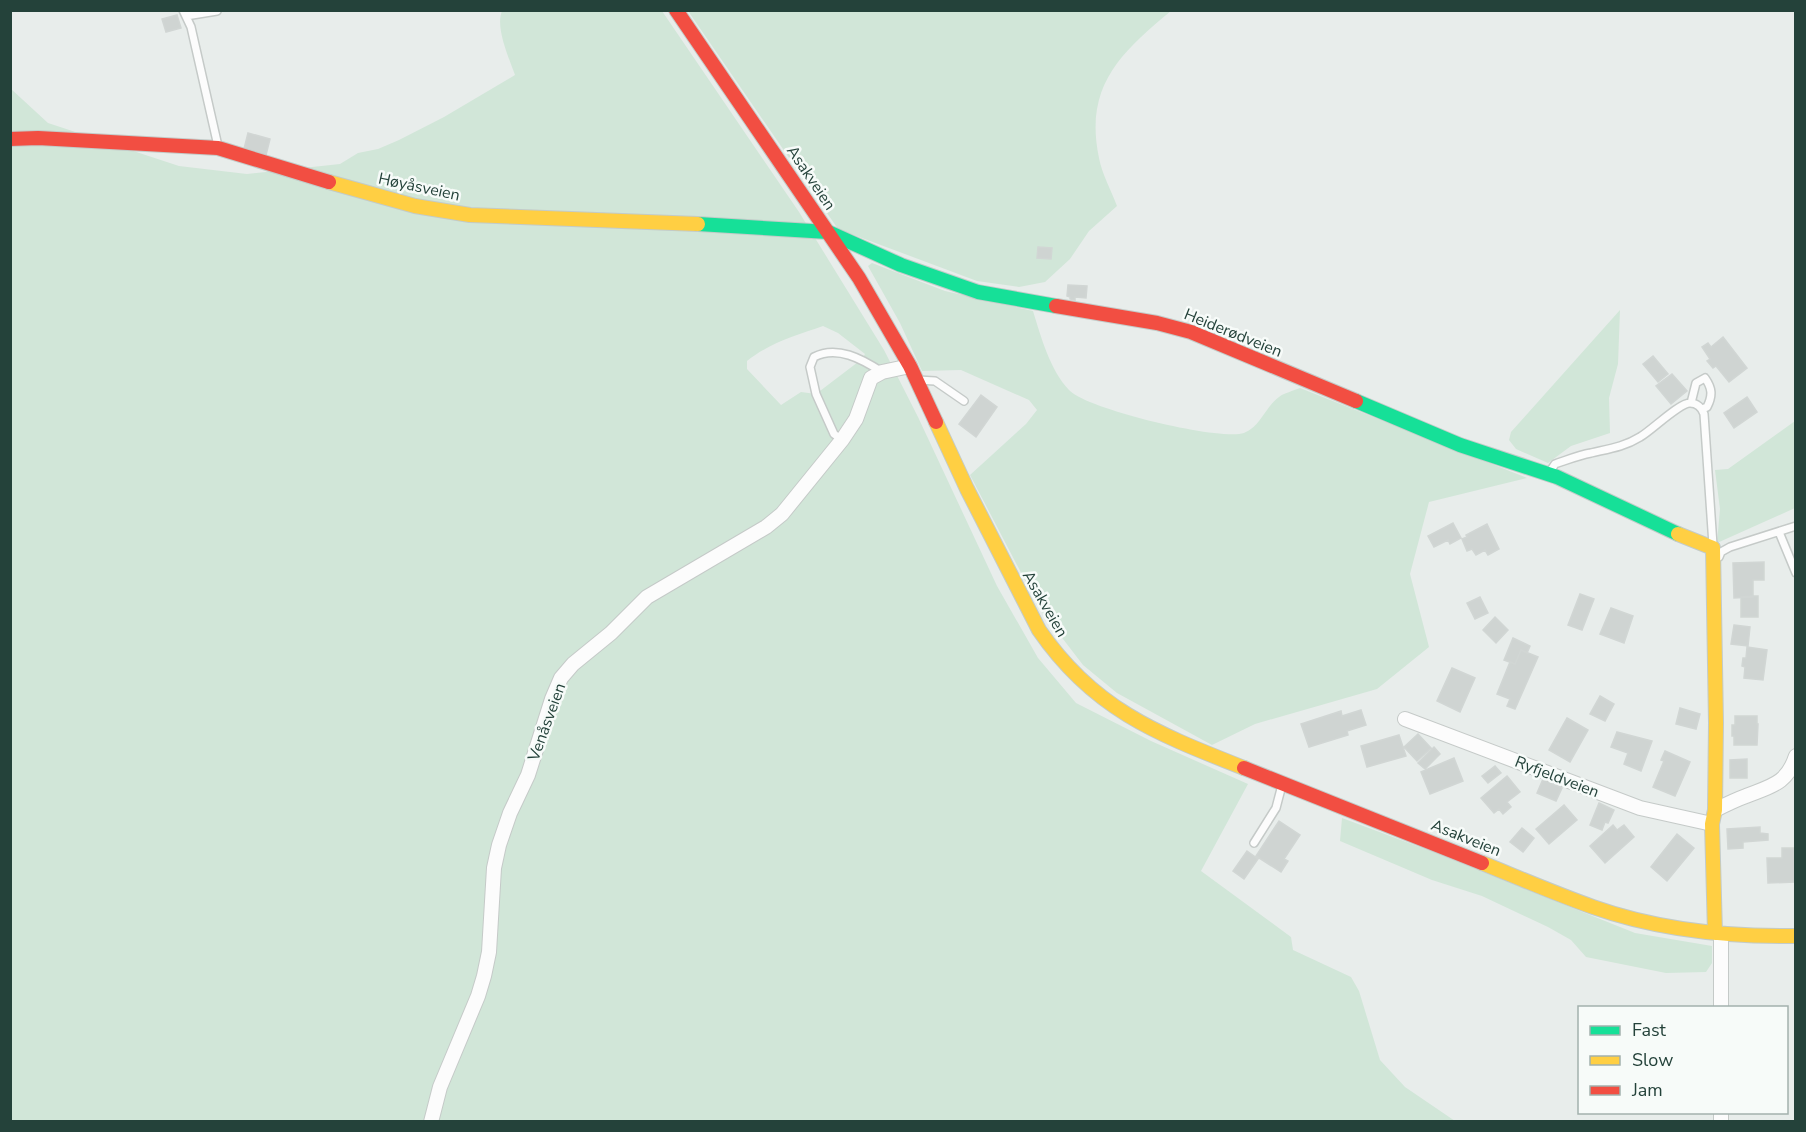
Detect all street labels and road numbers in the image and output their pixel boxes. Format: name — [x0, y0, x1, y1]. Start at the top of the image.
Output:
street label: Asakveien — [781, 141, 841, 215]
street label: Høyåsveien — [376, 168, 462, 206]
street label: Heiderødveien — [1181, 303, 1285, 363]
street label: Asakveien — [1017, 567, 1073, 641]
street label: Venåsveien — [522, 680, 571, 765]
street label: Ryfjeldveien — [1512, 751, 1602, 803]
street label: Asakveien — [1428, 814, 1504, 862]

